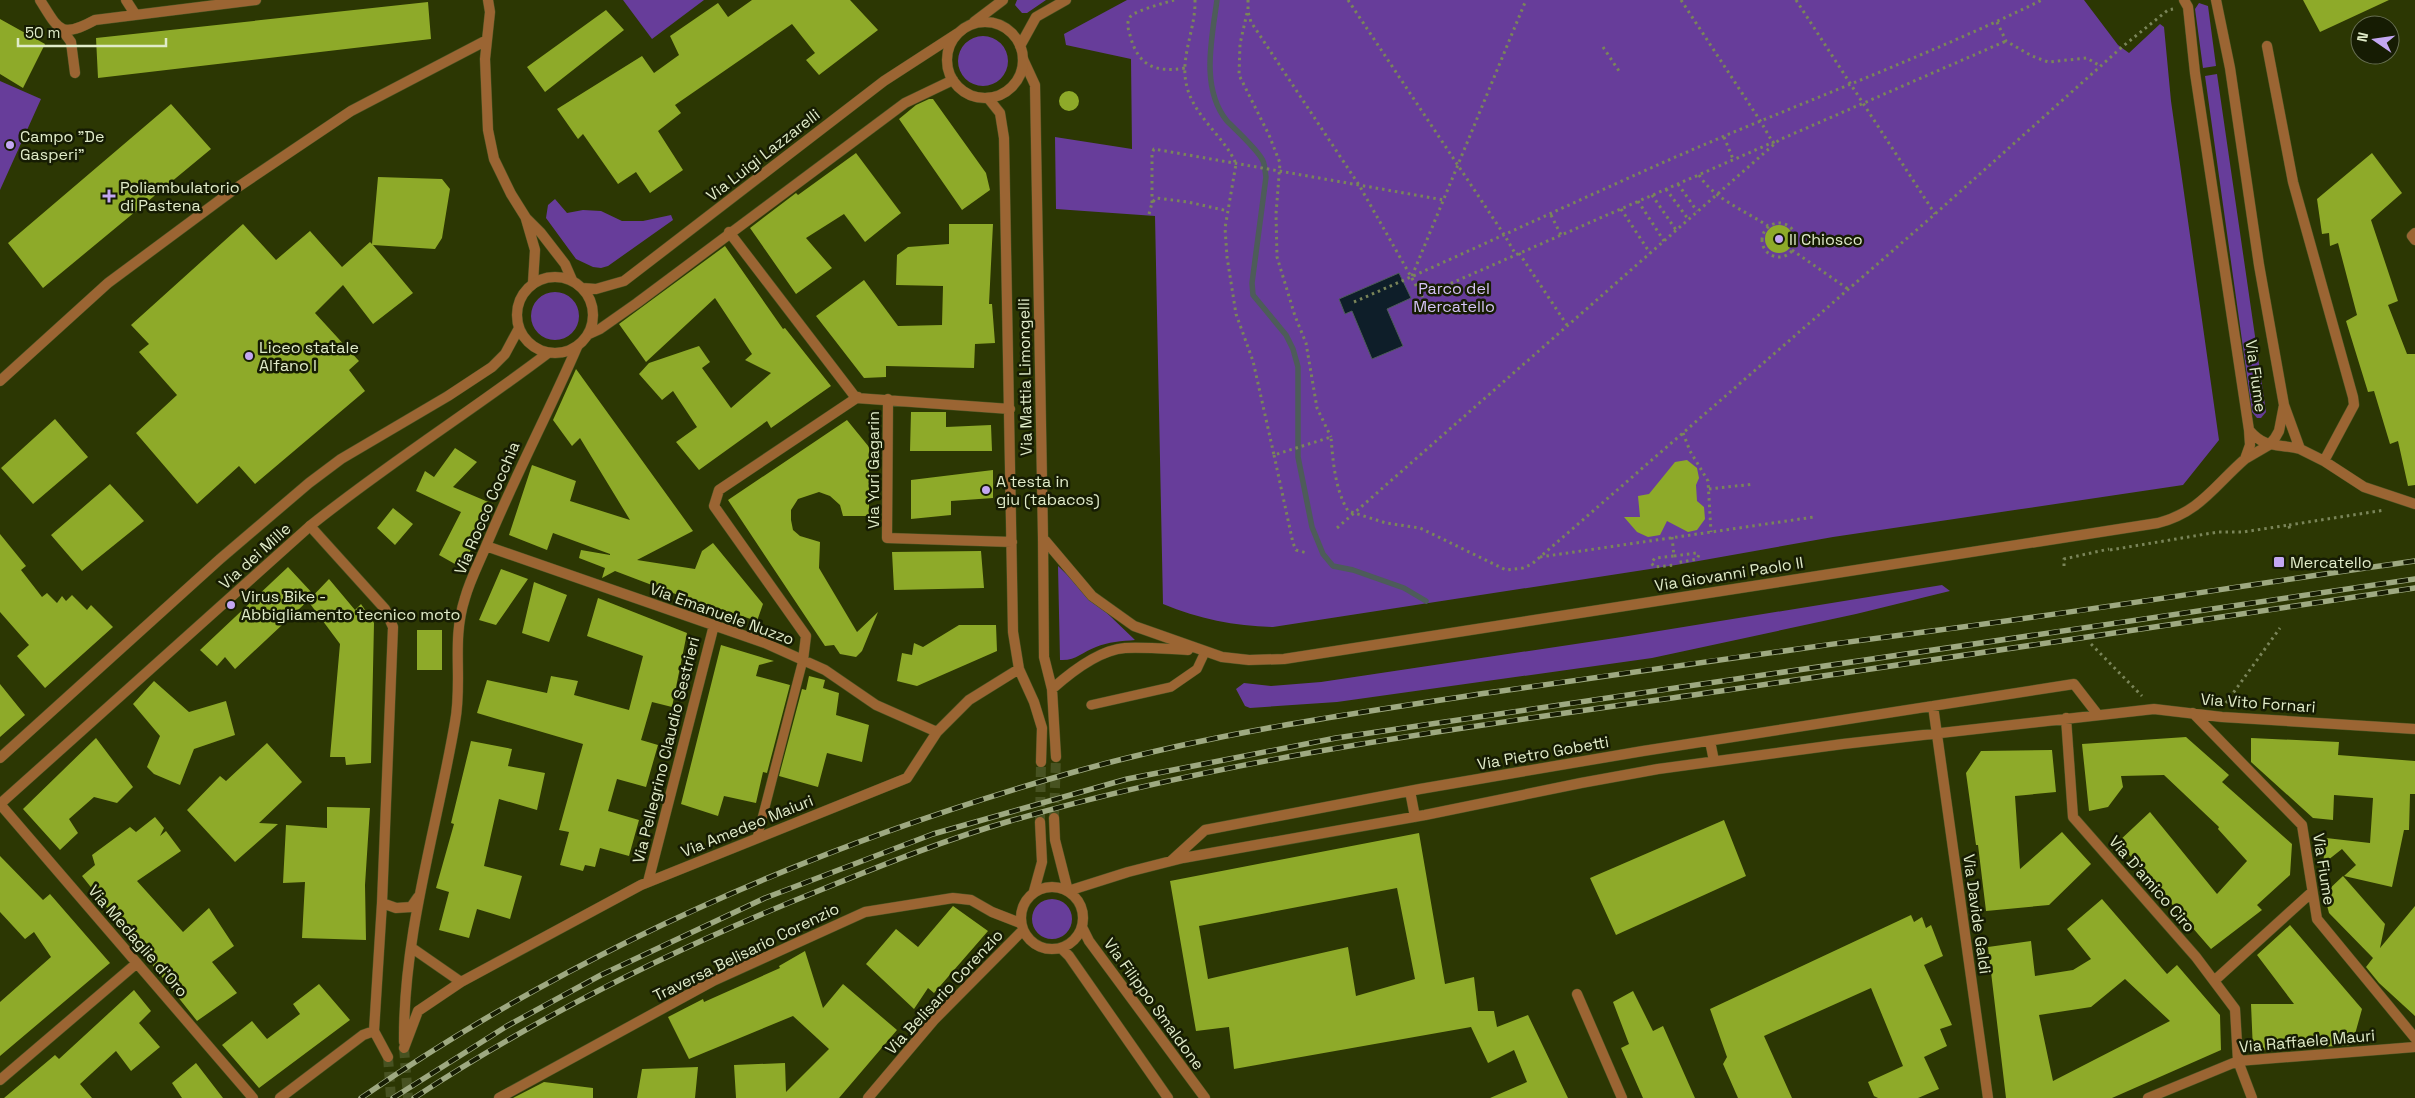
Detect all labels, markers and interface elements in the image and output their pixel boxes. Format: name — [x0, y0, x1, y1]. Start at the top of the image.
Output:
scale bar — [18, 15, 165, 47]
north arrow — [2350, 15, 2400, 65]
text: 50 m — [25, 23, 60, 42]
text: N — [2353, 30, 2372, 44]
street label: Via Luigi Lazzarelli — [702, 104, 824, 206]
place label: Campo "De Gasperi" — [20, 126, 104, 165]
marker: Campo "De Gasperi" — [4, 139, 16, 151]
place label: Poliambulatorio di Pastena — [120, 177, 240, 216]
marker: Poliambulatorio di Pastena — [102, 189, 116, 203]
place label: Il Chiosco — [1789, 229, 1863, 250]
marker: Il Chiosco — [1773, 233, 1785, 245]
park label: Parco del Mercatello — [1413, 278, 1495, 317]
street label: Via Mattia Limongelli — [1013, 298, 1037, 456]
place label: Liceo statale Alfano I — [259, 337, 359, 376]
street label: Via Fiume — [2241, 339, 2271, 413]
marker: Liceo statale Alfano I — [243, 350, 255, 362]
street label: Via Yuri Gagarin — [863, 411, 884, 529]
street label: Via Rocco Cocchia — [449, 438, 525, 578]
place label: A testa in giu (tabacos) — [996, 471, 1100, 510]
marker: A testa in giu (tabacos) — [980, 484, 992, 496]
street label: Via dei Mille — [215, 518, 295, 594]
street label: Via Giovanni Paolo II — [1653, 552, 1805, 596]
place label: Mercatello — [2290, 552, 2372, 573]
marker: Mercatello — [2272, 555, 2286, 569]
street label: Via Emanuele Nuzzo — [647, 578, 797, 650]
place label: Virus Bike - Abbigliamento tecnico moto — [241, 586, 461, 625]
marker: Virus Bike - Abbigliamento tecnico moto — [225, 599, 237, 611]
street label: Via Pellegrino Claudio Sestrieri — [628, 635, 704, 865]
street label: Via Vito Fornari — [2200, 689, 2316, 717]
street label: Via Pietro Gobetti — [1475, 731, 1611, 775]
street label: Via Amedeo Maiuri — [678, 790, 816, 862]
street label: Via D'amico Ciro — [2104, 831, 2200, 937]
street label: Via Fiume — [2308, 831, 2340, 907]
street label: Via Davide Galdi — [1958, 853, 1996, 975]
street label: Via Medaglie d'Oro — [84, 881, 192, 1001]
street label: Traversa Belisario Corenzio — [649, 898, 843, 1006]
street label: Via Belisario Corenzio — [880, 925, 1008, 1059]
street label: Via Filippo Smaldone — [1099, 934, 1209, 1074]
street label: Via Raffaele Mauri — [2238, 1025, 2376, 1057]

